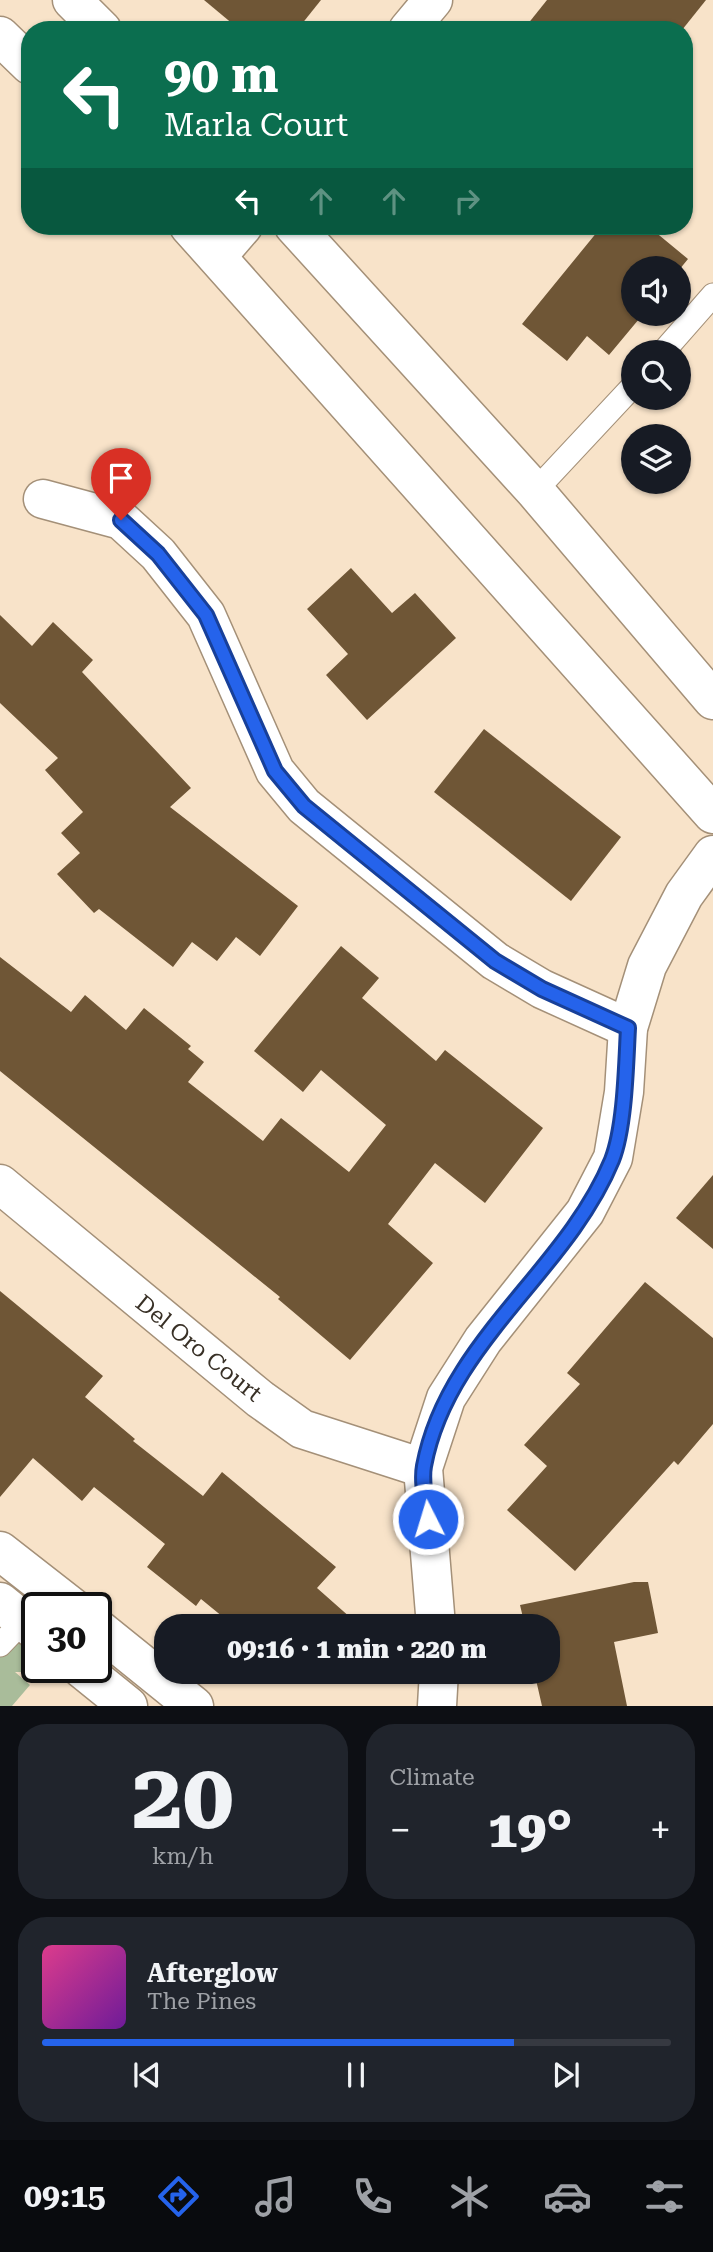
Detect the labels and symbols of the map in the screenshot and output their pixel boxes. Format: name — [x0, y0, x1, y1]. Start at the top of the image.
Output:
pin — [91, 448, 151, 520]
street label: Del Oro Court — [130, 1289, 267, 1408]
position arrow — [391, 1482, 465, 1556]
speed limit sign: 30 — [21, 1592, 112, 1683]

